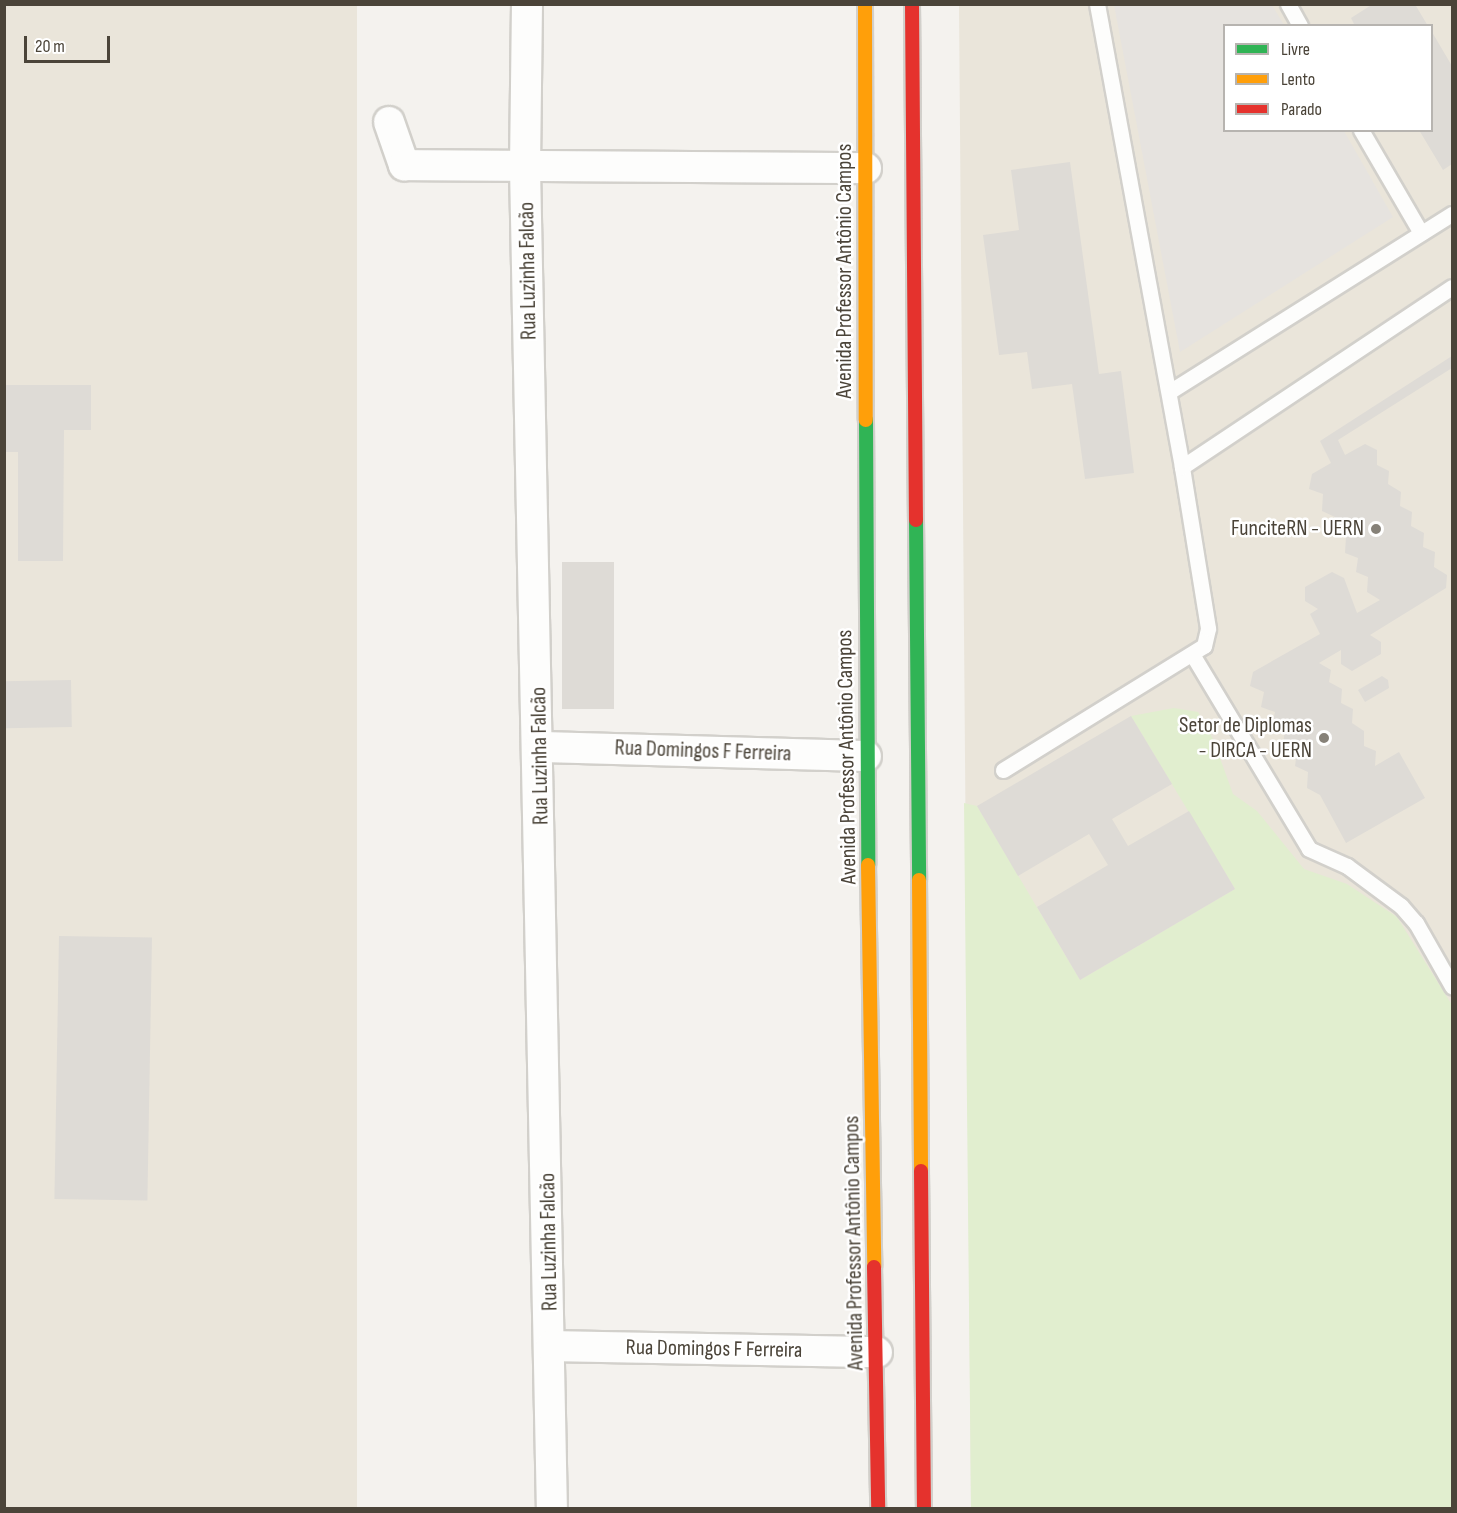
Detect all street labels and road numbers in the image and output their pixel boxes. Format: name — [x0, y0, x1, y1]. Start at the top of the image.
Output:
street label: Avenida Professor Antônio Campos — [832, 144, 858, 398]
street label: Rua Luzinha Falcão — [514, 202, 542, 340]
street label: Avenida Professor Antônio Campos — [832, 629, 862, 885]
street label: Rua Luzinha Falcão — [526, 687, 554, 825]
street label: Rua Domingos F Ferreira — [614, 735, 792, 767]
street label: Avenida Professor Antônio Campos — [839, 1115, 869, 1371]
street label: Rua Luzinha Falcão — [535, 1173, 563, 1311]
street label: Rua Domingos F Ferreira — [625, 1334, 803, 1364]

